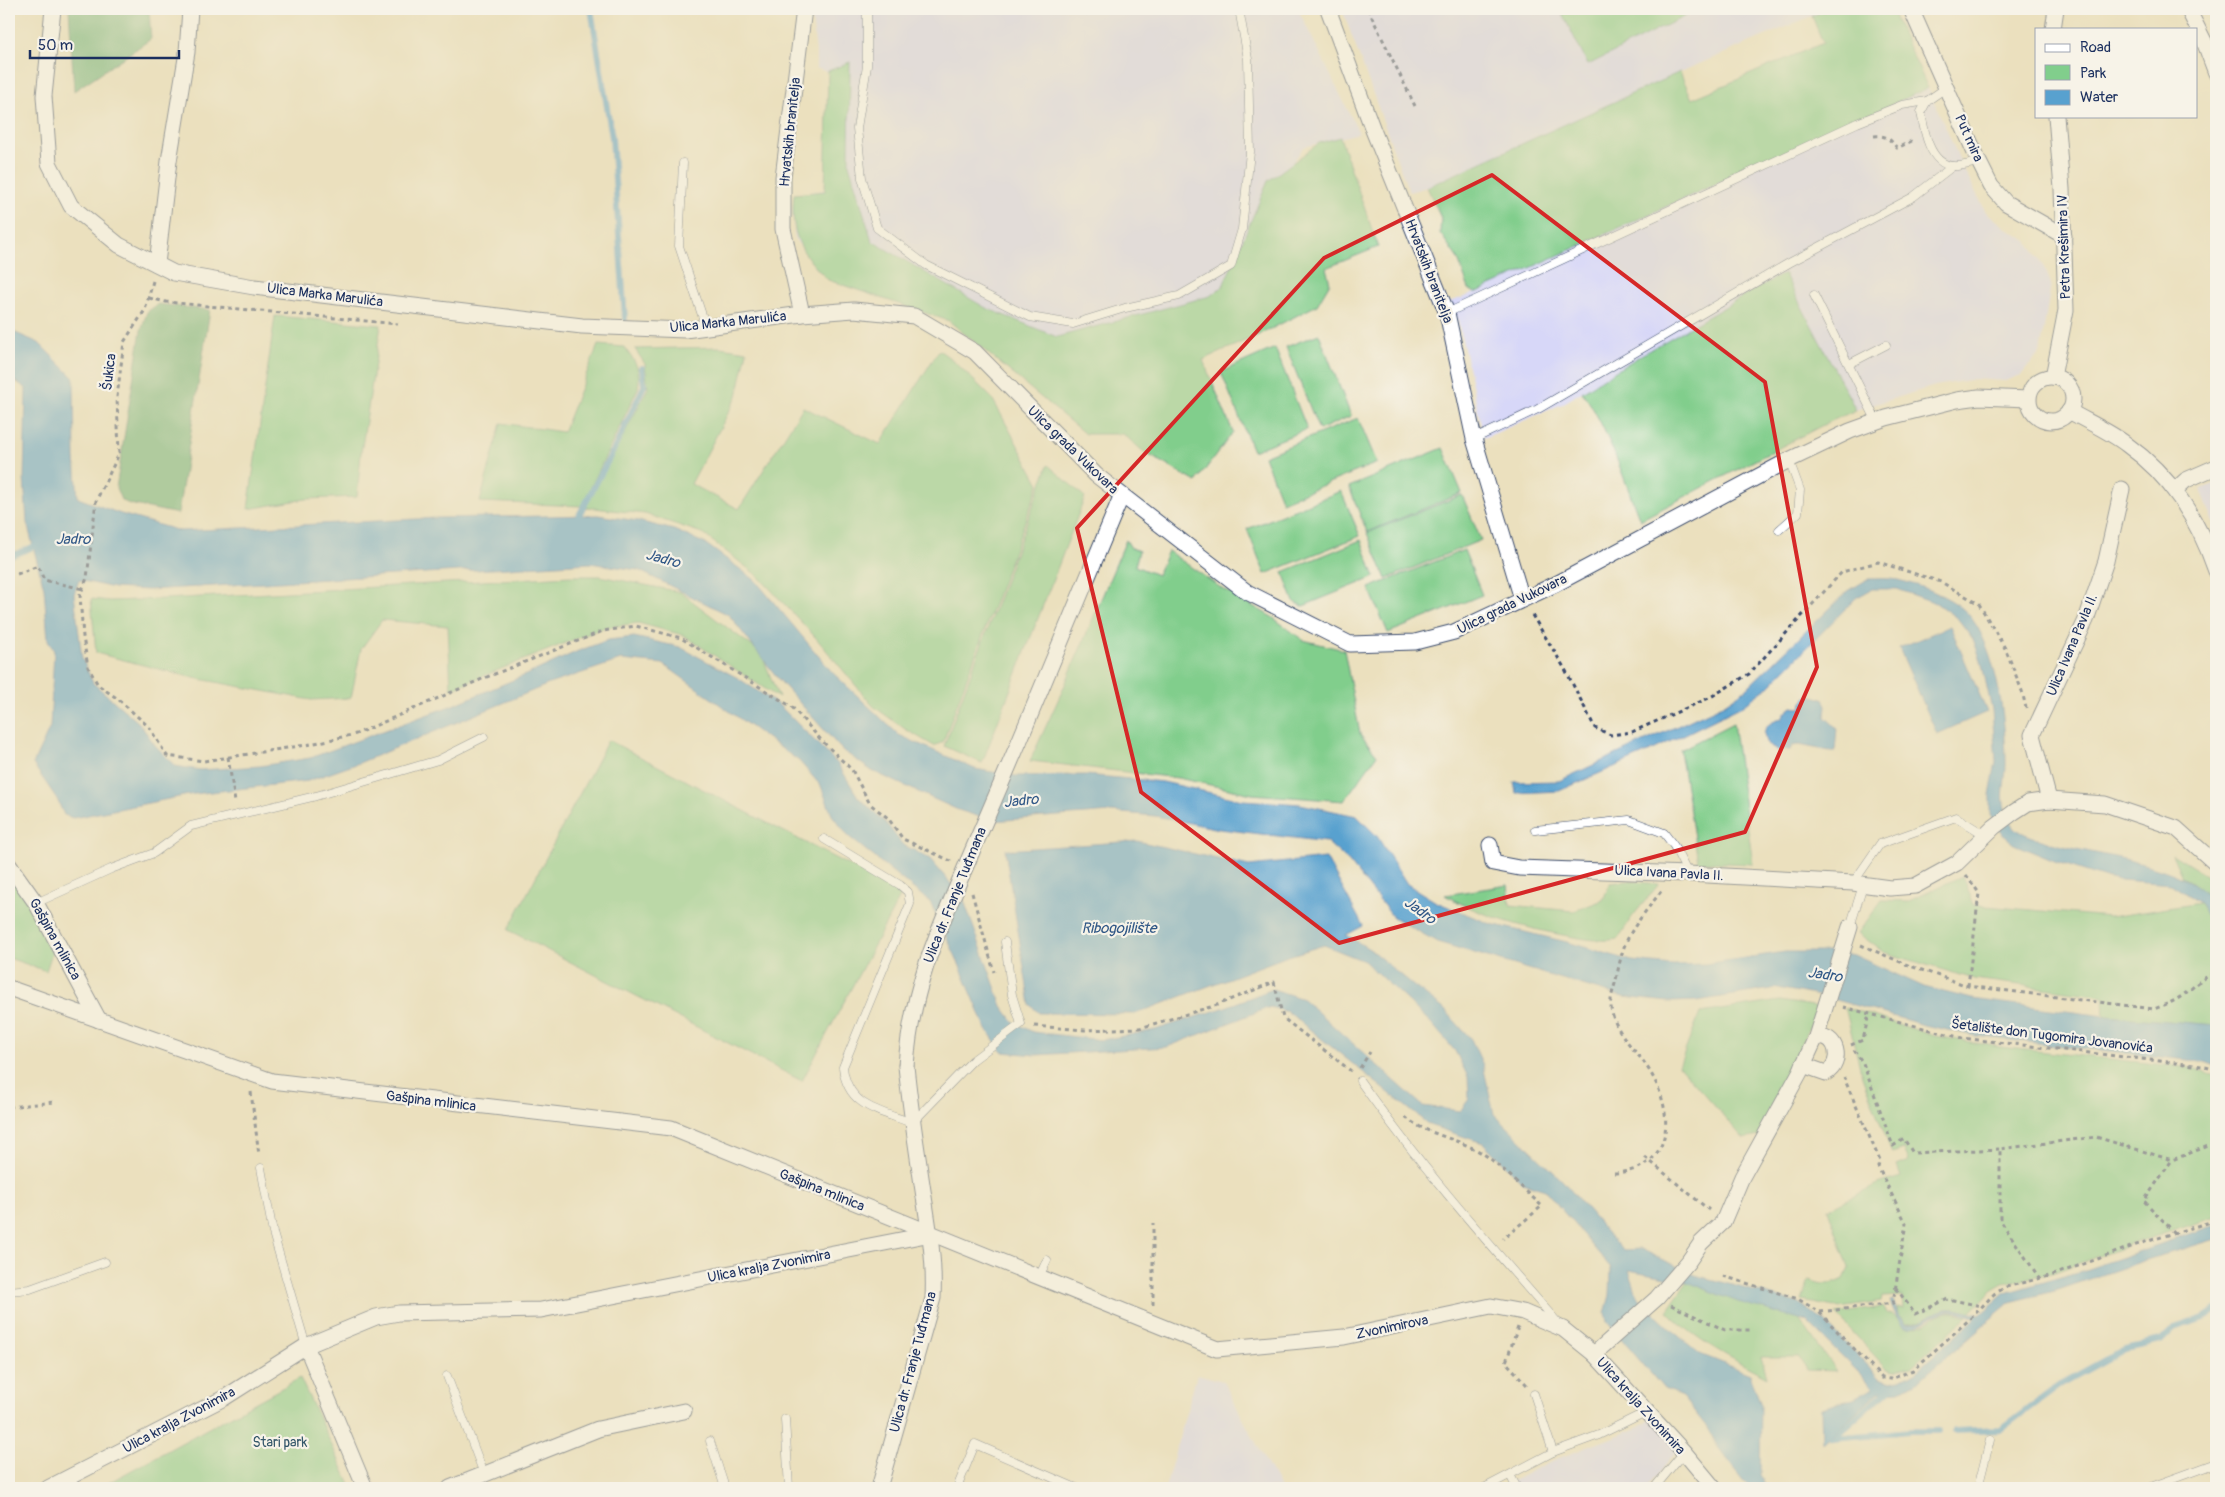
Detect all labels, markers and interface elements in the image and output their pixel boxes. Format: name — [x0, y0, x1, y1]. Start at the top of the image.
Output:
scale bar — [30, 28, 179, 60]
legend — [2035, 28, 2198, 118]
text: 50 m — [38, 36, 73, 55]
text: Road — [2080, 38, 2111, 57]
text: Park — [2080, 64, 2107, 83]
street label: Hrvatskih branitelja — [776, 76, 804, 188]
text: Water — [2080, 88, 2119, 107]
street label: Put mira — [1951, 112, 1987, 164]
street label: Petra Krešimira IV — [2054, 194, 2074, 300]
street label: Hrvatskih branitelja — [1401, 217, 1457, 325]
street label: Ulica Marka Marulića — [266, 279, 384, 311]
street label: Ulica Marka Marulića — [669, 307, 787, 337]
street label: Šukica — [97, 352, 120, 392]
street label: Ulica grada Vukovara — [1024, 402, 1122, 498]
water label: Jadro — [56, 530, 91, 549]
water label: Jadro — [644, 545, 683, 573]
street label: Ulica grada Vukovara — [1454, 570, 1570, 638]
street label: Ulica Ivana Pavla II. — [2043, 591, 2101, 699]
water label: Jadro — [1003, 790, 1040, 812]
street label: Ulica dr. Franje Tuđmana — [920, 824, 990, 966]
street label: Ulica Ivana Pavla II. — [1614, 862, 1724, 884]
water label: Jadro — [1400, 893, 1440, 929]
street label: Gašpina mlinica — [26, 895, 84, 983]
water label: Ribogojilište — [1082, 919, 1158, 938]
water label: Jadro — [1807, 963, 1844, 987]
street label: Šetalište don Tugomira Jovanovića — [1950, 1014, 2154, 1057]
street label: Gašpina mlinica — [385, 1087, 477, 1115]
street label: Gašpina mlinica — [777, 1165, 867, 1215]
street label: Ulica kralja Zvonimira — [706, 1246, 832, 1286]
street label: Ulica dr. Franje Tuđmana — [886, 1290, 940, 1434]
street label: Zvonimirova — [1354, 1311, 1430, 1343]
street label: Ulica kralja Zvonimira — [1593, 1354, 1689, 1458]
street label: Ulica kralja Zvonimira — [120, 1383, 238, 1457]
park label: Stari park — [253, 1434, 308, 1451]

